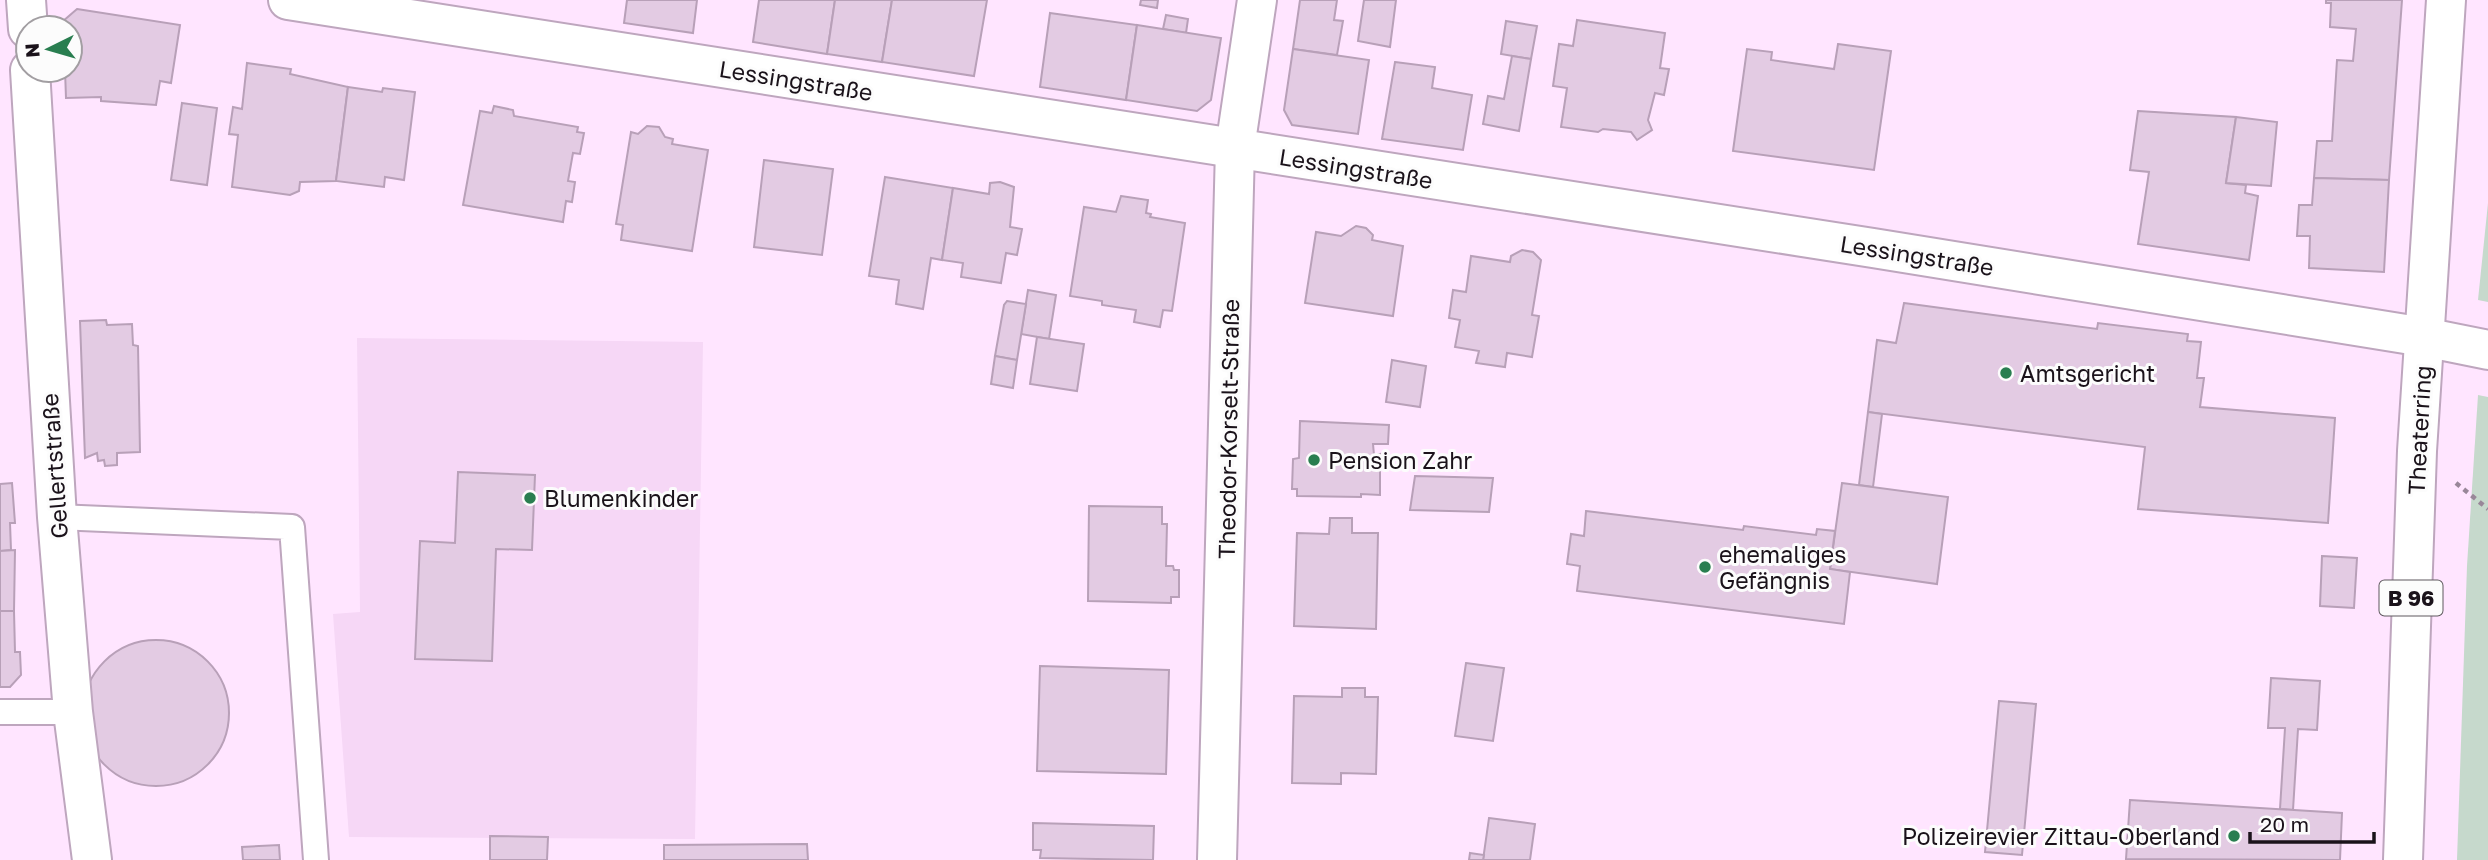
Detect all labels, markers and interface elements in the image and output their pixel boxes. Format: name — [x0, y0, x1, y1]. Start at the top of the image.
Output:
north arrow — [14, 14, 84, 84]
text: N — [19, 42, 44, 59]
street label: Lessingstraße — [717, 54, 875, 106]
street label: Lessingstraße — [1277, 142, 1435, 194]
street label: Lessingstraße — [1838, 229, 1996, 281]
street label: Theodor-Korselt-Straße — [1212, 299, 1244, 559]
place label: Amtsgericht — [2020, 359, 2155, 387]
marker: Amtsgericht — [1998, 365, 2014, 381]
street label: Theaterring — [2402, 365, 2436, 495]
street label: Gellertstraße — [35, 392, 73, 540]
place label: Pension Zahr — [1328, 446, 1472, 474]
marker: Pension Zahr — [1306, 452, 1322, 468]
place label: Blumenkinder — [544, 484, 698, 512]
marker: Blumenkinder — [522, 490, 538, 506]
place label: ehemaliges Gefängnis — [1719, 540, 1846, 594]
marker: ehemaliges Gefängnis — [1697, 559, 1713, 575]
road number: B 96 — [2380, 580, 2442, 616]
scale bar — [2250, 800, 2374, 844]
text: 20 m — [2260, 811, 2309, 837]
place label: Polizeirevier Zittau-Oberland — [1902, 822, 2220, 850]
marker: Polizeirevier Zittau-Oberland — [2226, 828, 2242, 844]

